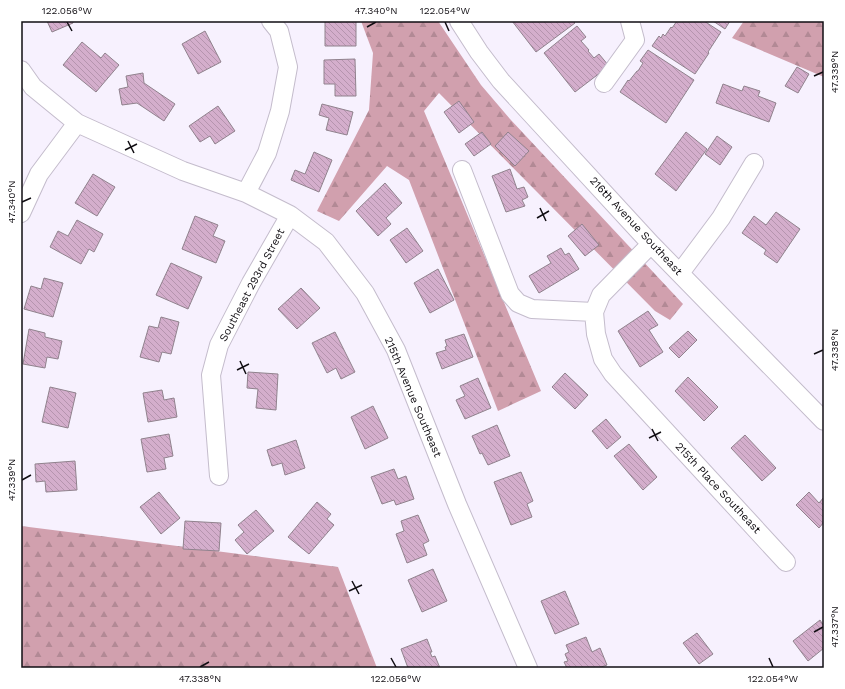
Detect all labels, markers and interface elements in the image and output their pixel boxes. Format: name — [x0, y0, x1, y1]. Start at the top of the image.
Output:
text: 122.056°W — [42, 5, 93, 16]
text: 47.340°N — [354, 5, 398, 16]
text: 122.054°W — [420, 5, 471, 16]
text: 47.339°N — [829, 51, 840, 93]
street label: 216th Avenue Southeast — [587, 174, 685, 278]
text: 47.340°N — [6, 180, 17, 224]
street label: Southeast 293rd Street — [217, 226, 288, 344]
text: 47.338°N — [829, 329, 840, 371]
street label: 215th Avenue Southeast — [382, 335, 444, 459]
street label: 215th Place Southeast — [672, 440, 764, 536]
text: 47.339°N — [6, 459, 17, 501]
text: 47.337°N — [829, 606, 840, 648]
text: 47.338°N — [179, 673, 221, 684]
text: 122.056°W — [371, 673, 422, 684]
text: 122.054°W — [748, 673, 799, 684]

